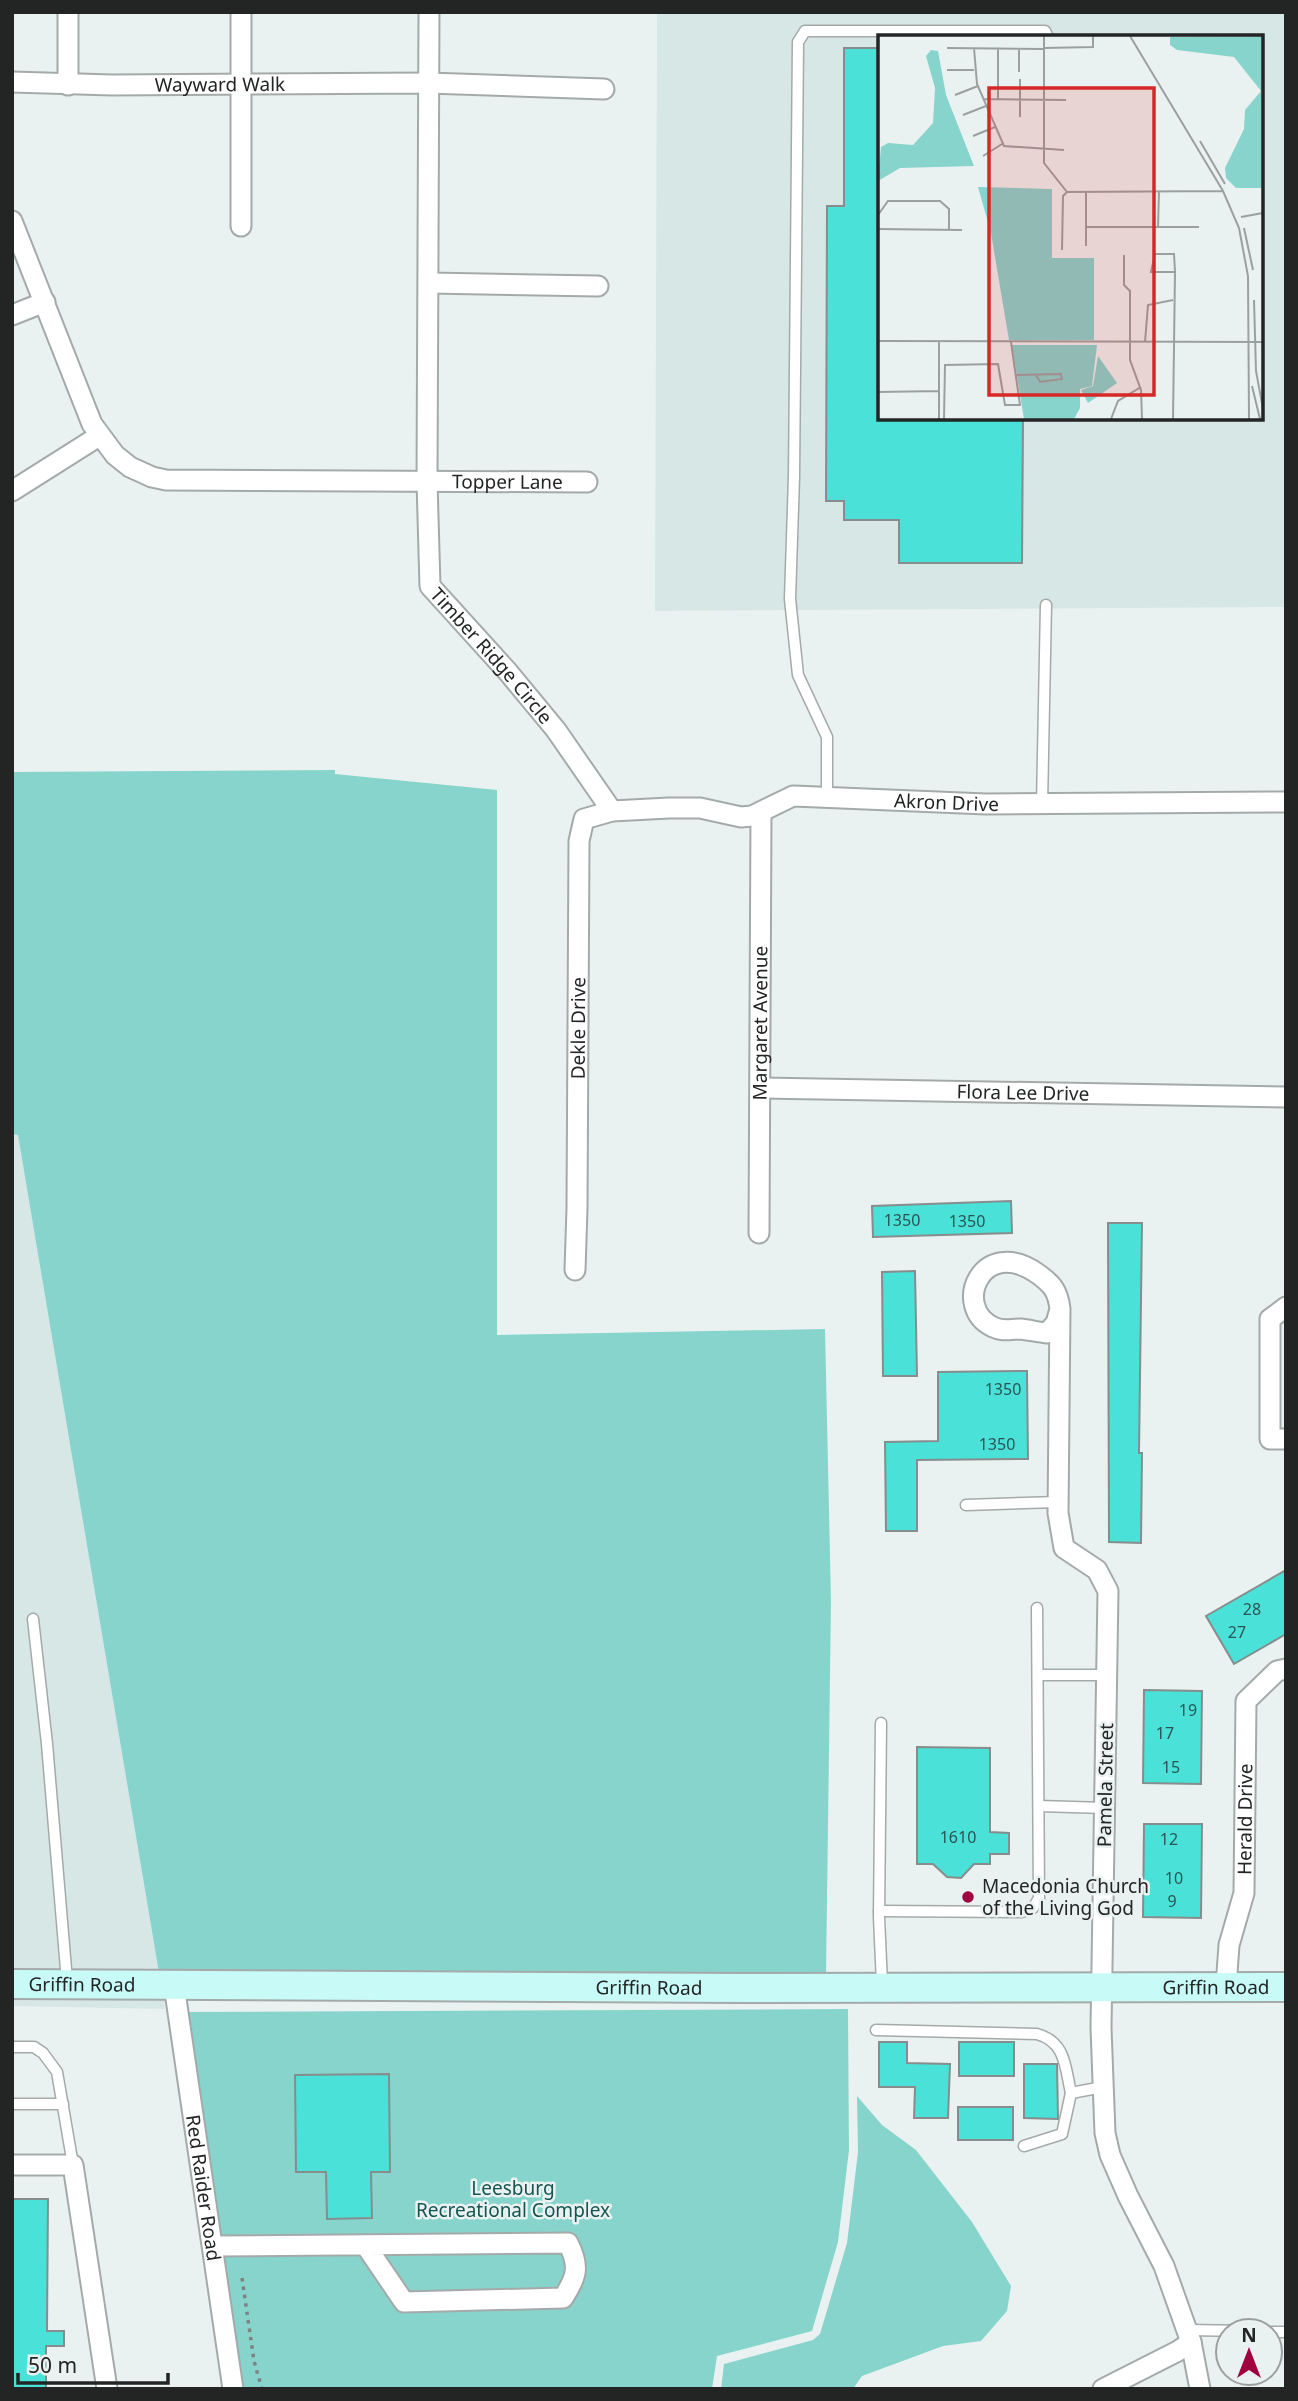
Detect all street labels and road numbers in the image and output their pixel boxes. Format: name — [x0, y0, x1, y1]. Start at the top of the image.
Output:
street label: Wayward Walk — [155, 71, 285, 98]
street label: Topper Lane — [452, 468, 563, 495]
street label: Timber Ridge Circle — [425, 582, 559, 729]
street label: Akron Drive — [893, 787, 999, 817]
street label: Margaret Avenue — [747, 946, 773, 1100]
street label: Dekle Drive — [565, 977, 591, 1079]
street label: Flora Lee Drive — [956, 1078, 1090, 1107]
street label: Pamela Street — [1091, 1723, 1119, 1847]
street label: Herald Drive — [1231, 1763, 1258, 1875]
street label: Griffin Road — [28, 1971, 136, 1998]
street label: Griffin Road — [595, 1974, 703, 2001]
street label: Griffin Road — [1162, 1974, 1270, 2000]
street label: Red Raider Road — [180, 2113, 227, 2263]

